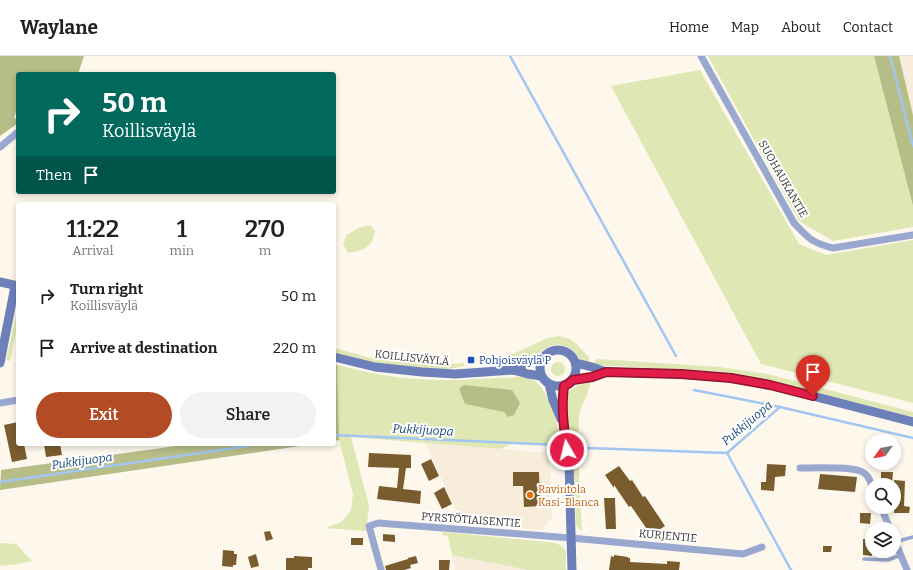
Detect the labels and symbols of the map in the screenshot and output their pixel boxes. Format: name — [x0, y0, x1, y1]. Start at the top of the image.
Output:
street label: SUOHAUKANTIE — [756, 138, 811, 220]
street label: KOILLISVÄYLÄ — [374, 348, 450, 368]
place label: Pohjoisväylä P — [479, 354, 551, 367]
marker: Pohjoisväylä P — [466, 355, 476, 365]
pin — [796, 355, 830, 396]
water label: Pukkijuopa — [719, 398, 775, 448]
water label: Pukkijuopa — [392, 421, 454, 439]
position arrow — [546, 429, 588, 471]
north arrow — [865, 434, 901, 470]
water label: Pukkijuopa — [51, 450, 113, 472]
place label: Ravintola Kasi-Blanca — [538, 483, 599, 509]
marker: Ravintola Kasi-Blanca — [525, 490, 535, 500]
street label: PYRSTÖTIAISENTIE — [421, 510, 521, 530]
street label: KURJENTIE — [638, 527, 698, 545]

